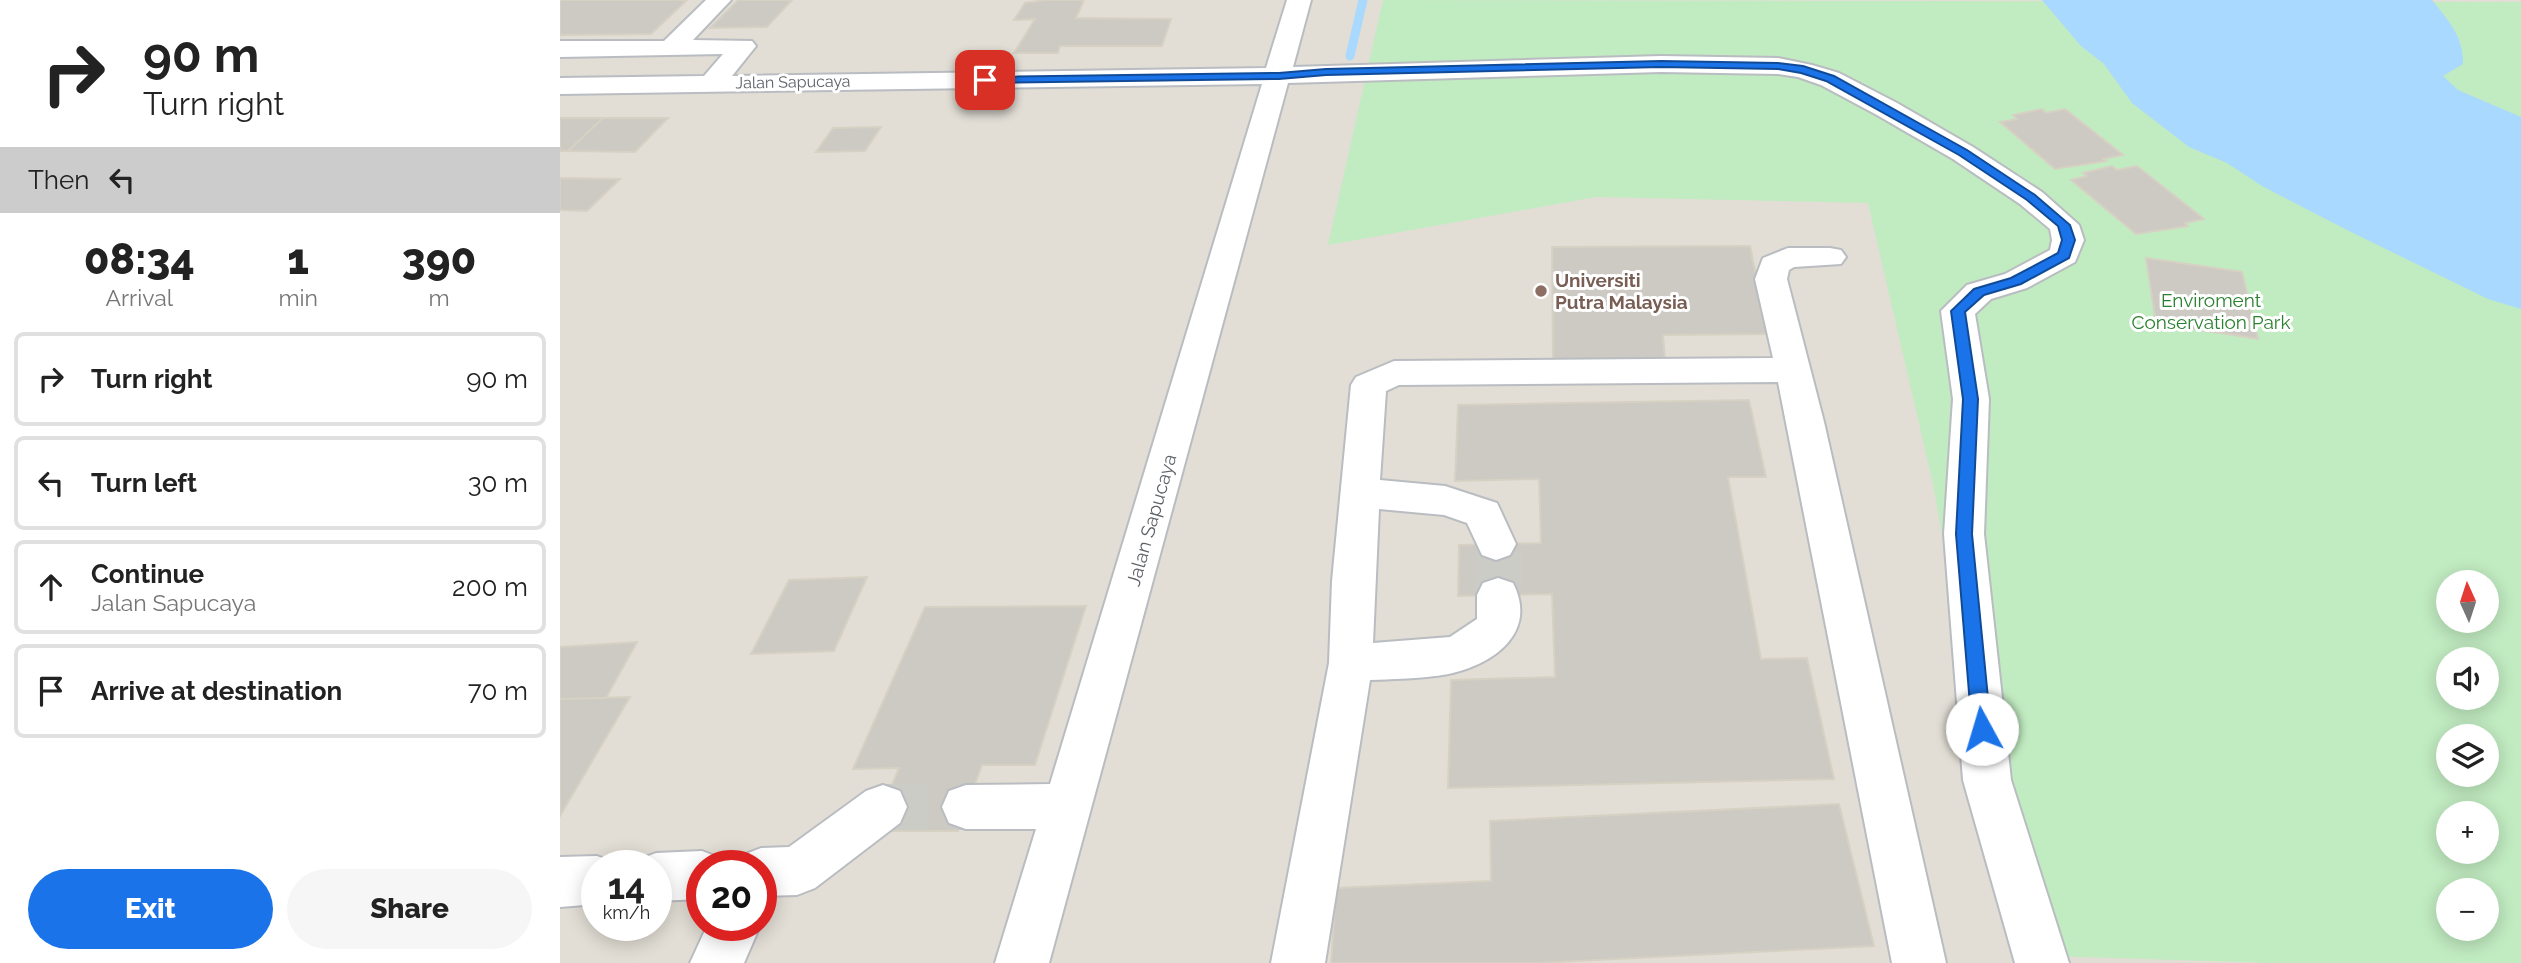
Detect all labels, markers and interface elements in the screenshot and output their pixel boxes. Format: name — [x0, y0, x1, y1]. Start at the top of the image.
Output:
text: 90 m — [143, 26, 259, 83]
icon: right — [28, 28, 119, 119]
pin — [955, 50, 1015, 110]
icon: arrive — [966, 61, 1004, 99]
street label: Jalan Sapucaya — [735, 71, 851, 93]
text: Turn right — [143, 85, 284, 122]
icon: left — [103, 161, 141, 199]
text: Then — [28, 165, 89, 195]
text: 08:34 — [84, 235, 195, 284]
text: 1 — [287, 235, 309, 284]
text: 390 — [402, 235, 476, 284]
place label: Universiti Putra Malaysia — [1555, 269, 1688, 313]
marker: Universiti Putra Malaysia — [1533, 283, 1549, 299]
text: Arrival — [106, 284, 173, 311]
text: min — [278, 284, 318, 311]
text: m — [428, 284, 450, 311]
park label: Enviroment Conservation Park — [2131, 289, 2291, 333]
icon: right — [32, 360, 70, 398]
text: Turn right — [91, 364, 212, 394]
text: 90 m — [466, 364, 528, 394]
street label: Jalan Sapucaya — [1122, 451, 1180, 589]
icon: left — [32, 464, 70, 502]
text: Turn left — [91, 468, 197, 498]
text: 30 m — [468, 468, 528, 498]
text: Continue — [91, 559, 204, 589]
icon: ahead — [32, 568, 70, 606]
north arrow — [2436, 570, 2499, 634]
map controls — [2436, 570, 2499, 941]
text: 200 m — [452, 572, 528, 602]
text: Jalan Sapucaya — [91, 589, 256, 616]
button: sound — [2436, 647, 2499, 710]
icon: arrive — [32, 672, 70, 710]
text: Arrive at destination — [91, 676, 342, 706]
text: 70 m — [468, 676, 528, 706]
position arrow — [1945, 692, 2019, 766]
button: layers — [2436, 724, 2499, 787]
button: + — [2436, 801, 2499, 864]
speed limit sign: 20 — [686, 850, 777, 941]
text: 14 — [608, 866, 645, 907]
button: Exit — [28, 869, 273, 949]
button: Share — [287, 869, 532, 949]
button: − — [2436, 878, 2499, 941]
text: km/h — [603, 902, 650, 923]

